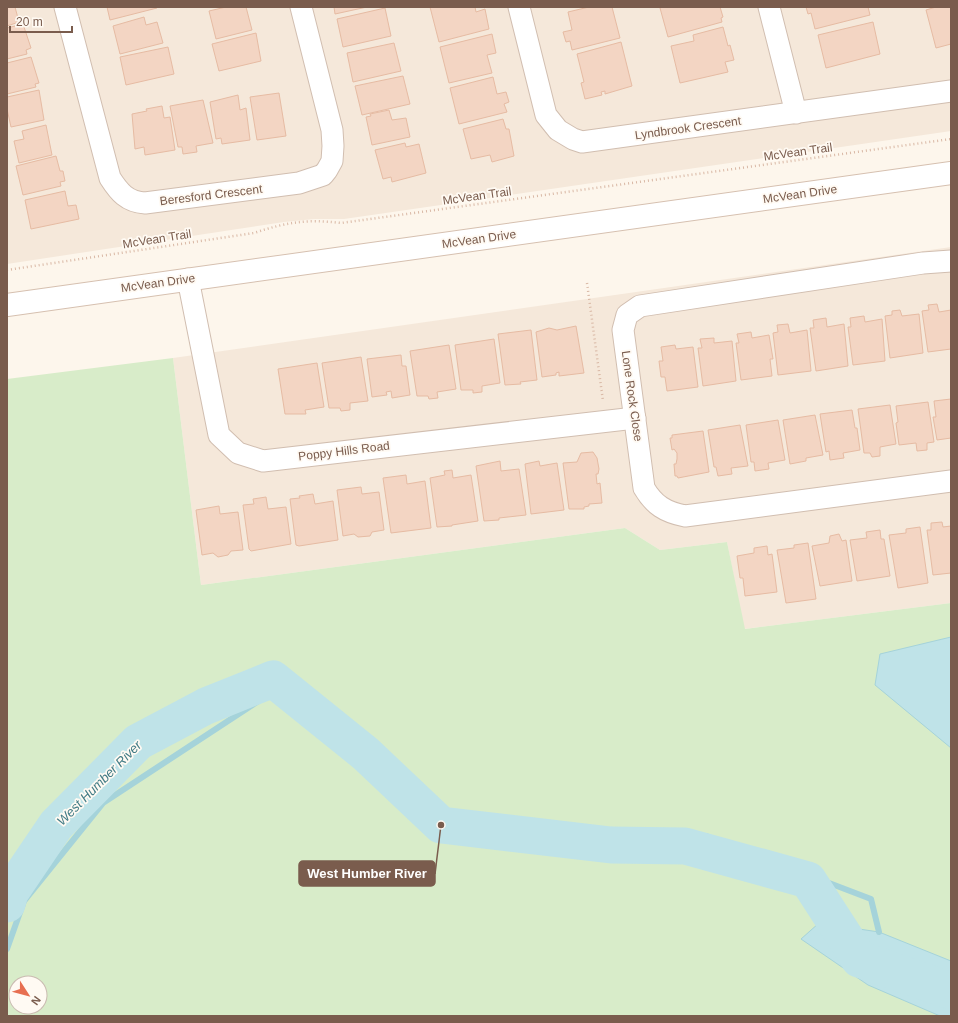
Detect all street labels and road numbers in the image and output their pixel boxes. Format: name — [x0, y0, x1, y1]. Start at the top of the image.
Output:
street label: Lyndbrook Crescent — [634, 114, 743, 142]
street label: McVean Trail — [763, 140, 833, 164]
street label: Beresford Crescent — [159, 182, 264, 208]
street label: McVean Drive — [762, 182, 838, 206]
street label: McVean Trail — [442, 184, 512, 208]
street label: McVean Trail — [122, 227, 192, 251]
street label: McVean Drive — [441, 227, 517, 251]
street label: McVean Drive — [120, 271, 196, 295]
street label: Lone Rock Close — [619, 350, 645, 443]
street label: Poppy Hills Road — [297, 438, 391, 464]

